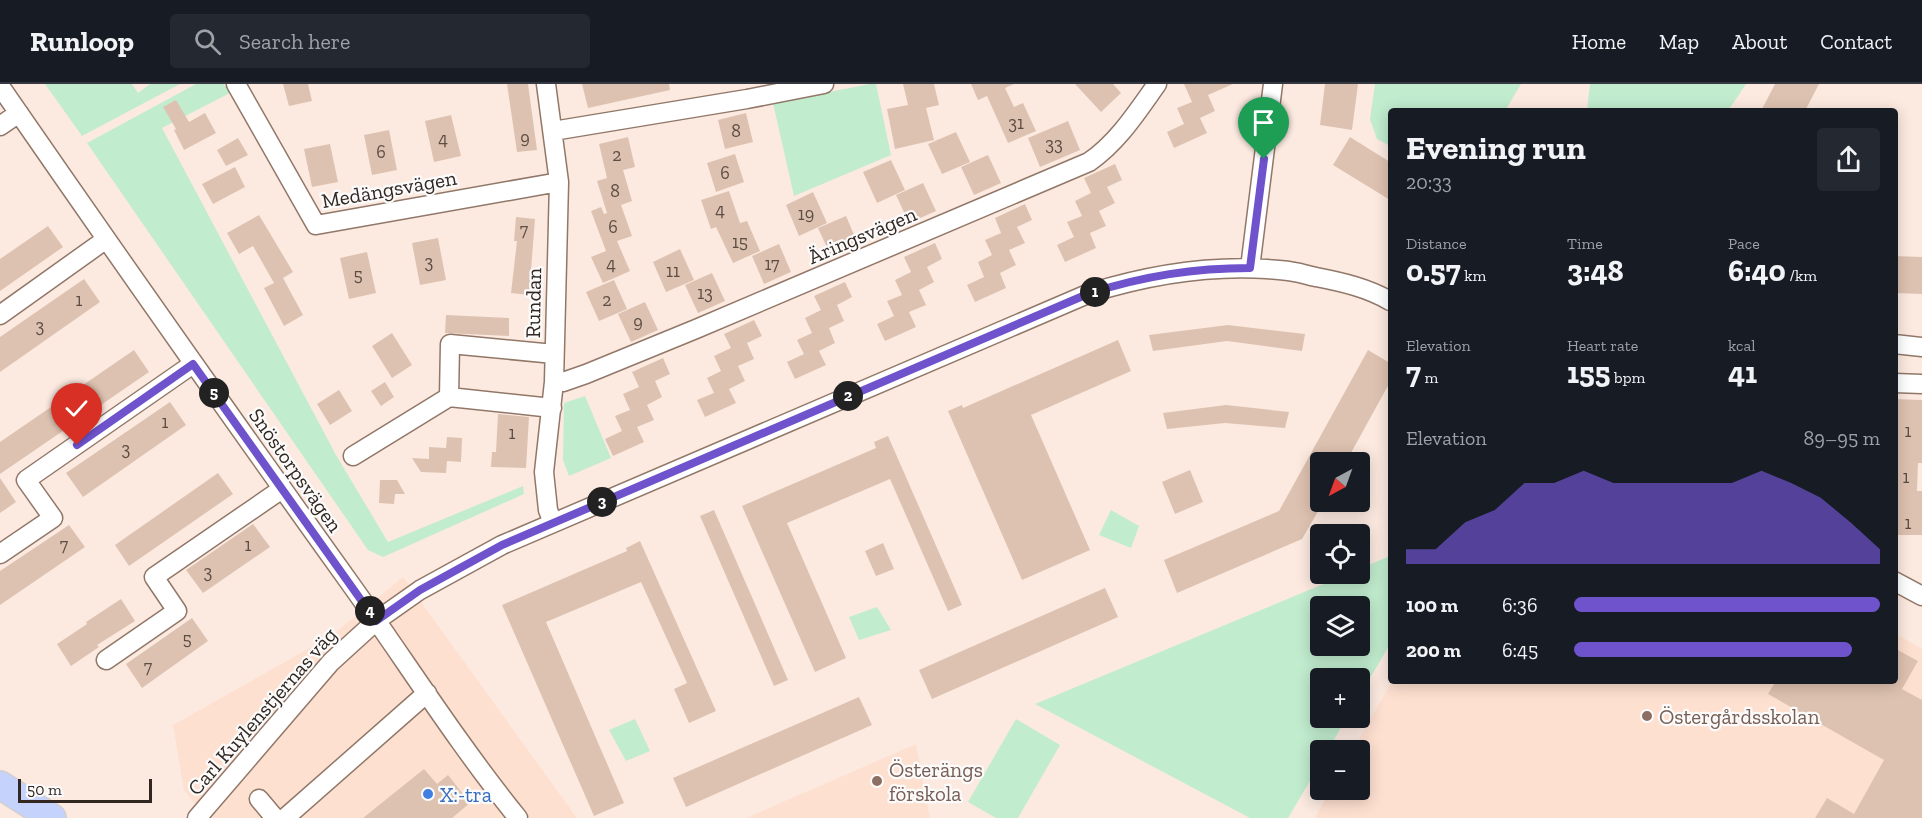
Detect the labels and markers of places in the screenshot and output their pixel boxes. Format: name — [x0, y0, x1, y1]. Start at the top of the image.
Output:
pin — [1238, 97, 1289, 159]
pin: 1 — [1080, 277, 1110, 307]
pin: 5 — [199, 378, 229, 408]
pin: 2 — [833, 381, 863, 411]
pin — [51, 383, 102, 445]
pin: 3 — [587, 487, 617, 517]
pin: 4 — [355, 596, 385, 626]
place label: Östergårdsskolan — [1659, 704, 1819, 729]
marker: Östergårdsskolan — [1640, 709, 1654, 723]
place label: Österängs förskola — [889, 757, 983, 806]
marker: Österängs förskola — [870, 774, 884, 788]
place label: X:-tra — [440, 782, 492, 807]
marker: X:-tra — [421, 787, 435, 801]

